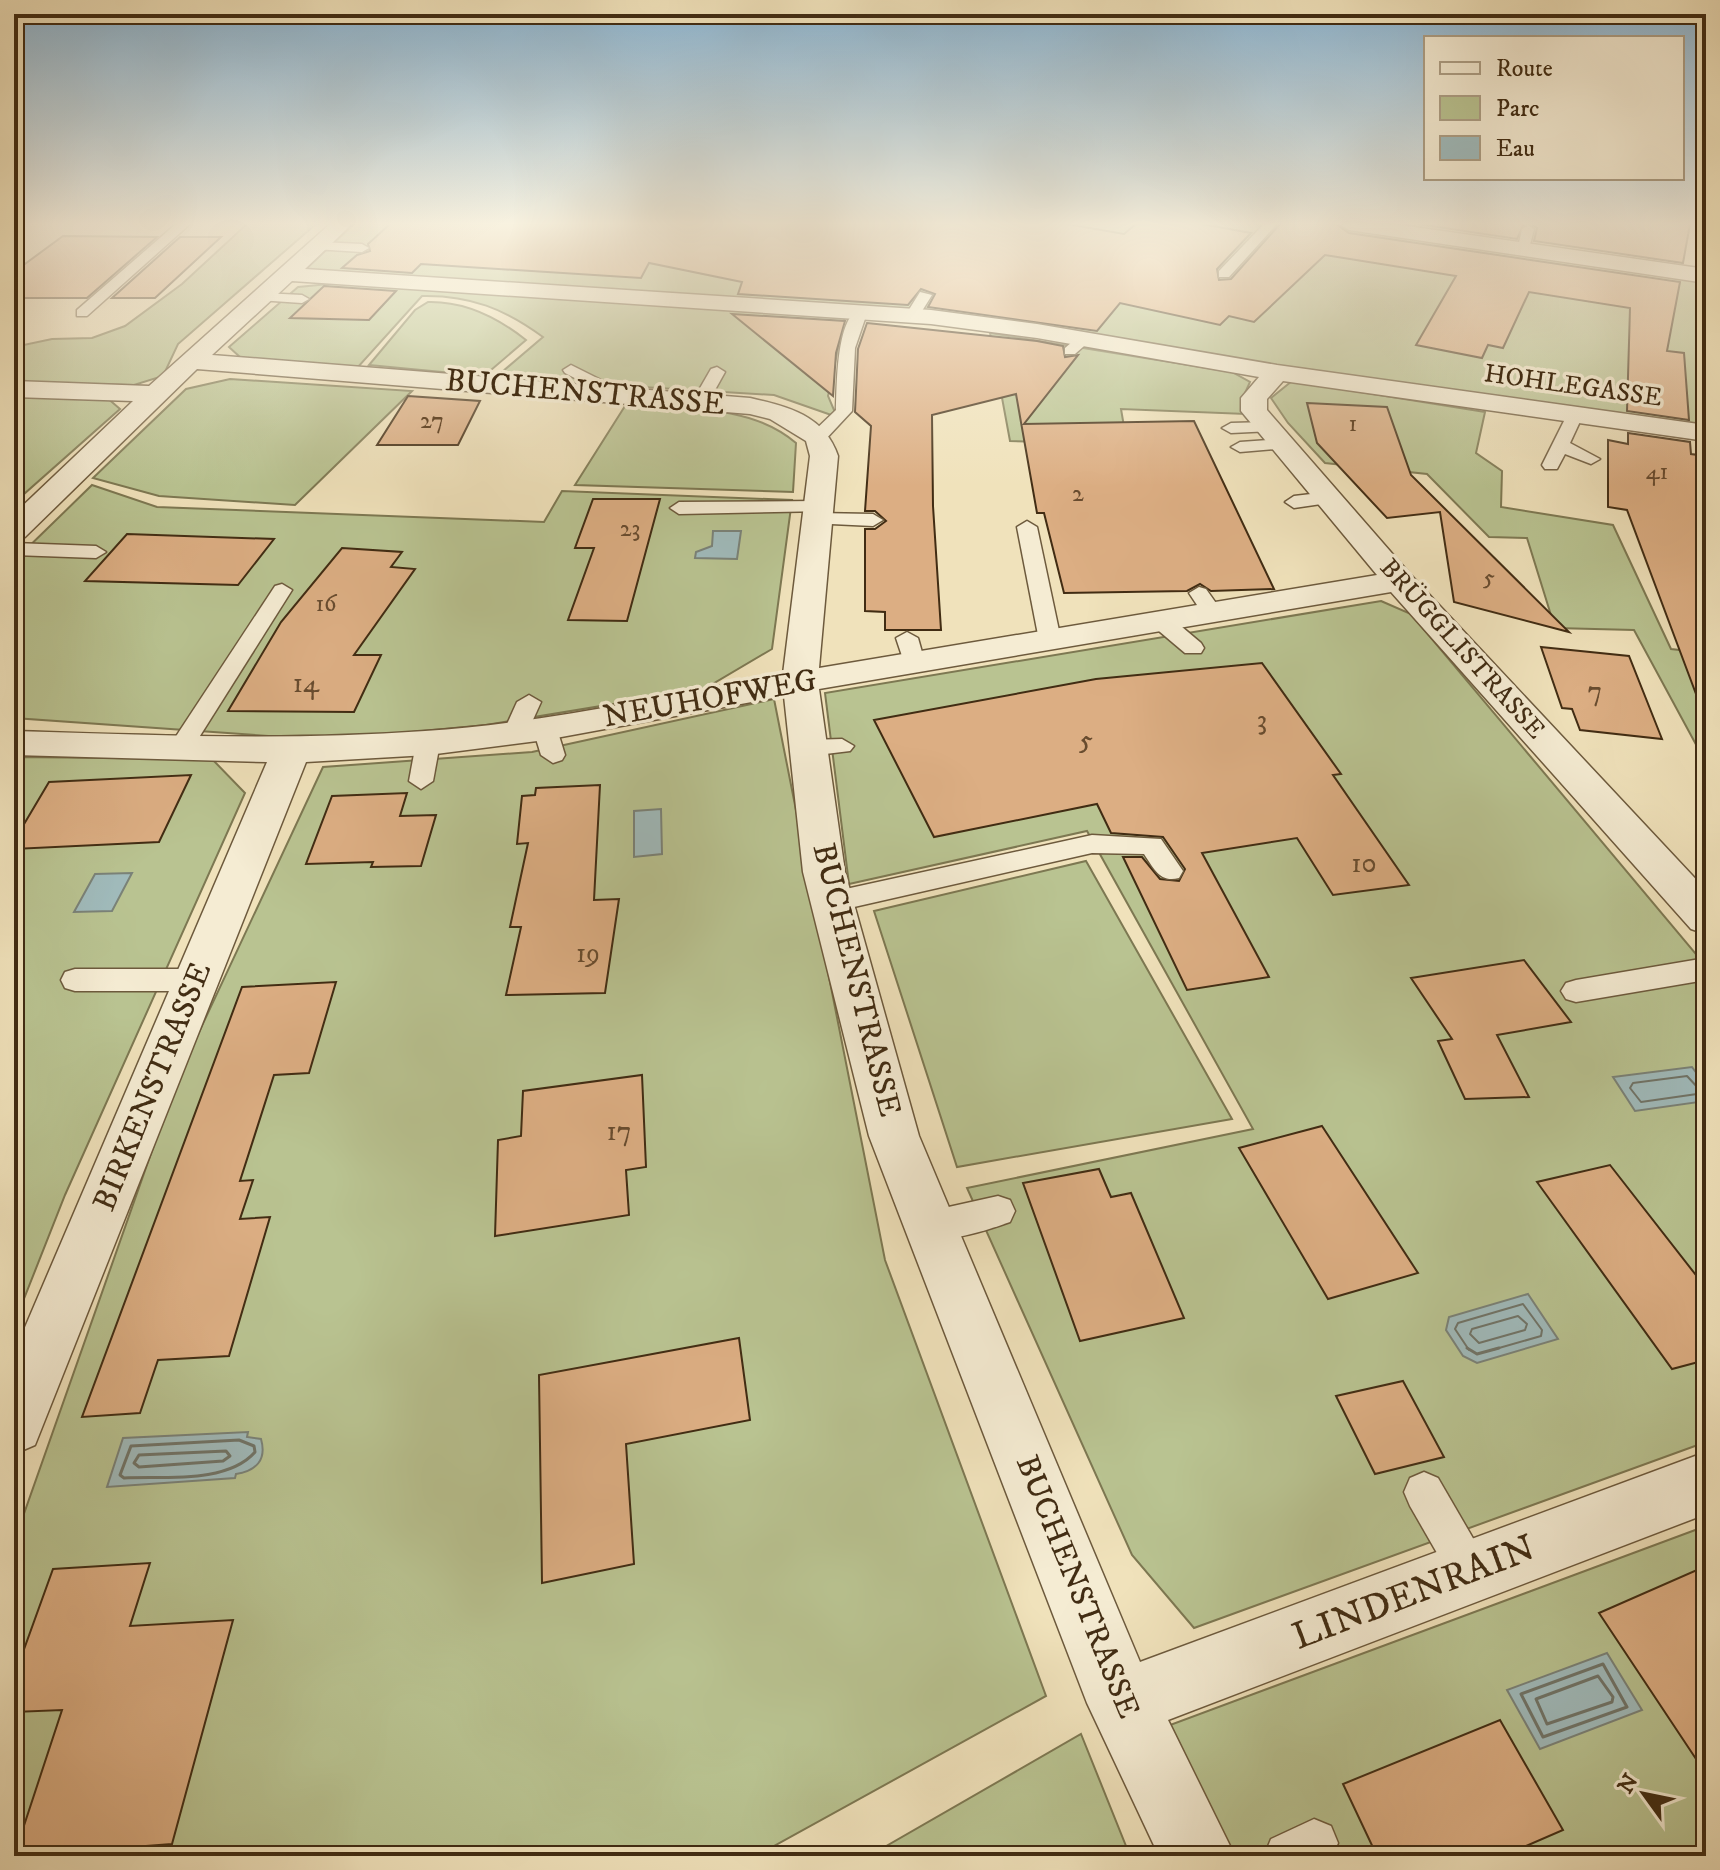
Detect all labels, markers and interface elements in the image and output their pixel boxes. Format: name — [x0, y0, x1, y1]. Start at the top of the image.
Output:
legend — [1424, 36, 1684, 180]
text: Route — [1496, 54, 1553, 84]
text: Parc — [1496, 94, 1539, 124]
text: Eau — [1496, 134, 1535, 164]
street label: HOHLEGASSE — [1482, 357, 1664, 415]
street label: BUCHENSTRASSE — [444, 361, 726, 425]
house number: 27 — [420, 406, 444, 436]
house number: 1 — [1349, 409, 1357, 439]
house number: 41 — [1646, 457, 1668, 487]
house number: 2 — [1072, 479, 1084, 509]
house number: 23 — [620, 514, 640, 544]
street label: BRÜGGLISTRASSE — [1372, 552, 1552, 746]
house number: 5 — [1483, 563, 1495, 593]
house number: 16 — [315, 589, 338, 619]
street label: NEUHOFWEG — [600, 661, 820, 737]
house number: 14 — [293, 666, 320, 701]
house number: 7 — [1588, 674, 1602, 709]
house number: 3 — [1257, 703, 1267, 738]
house number: 5 — [1079, 723, 1093, 758]
street label: BUCHENSTRASSE — [803, 839, 909, 1121]
house number: 10 — [1351, 846, 1377, 881]
house number: 19 — [576, 936, 600, 971]
street label: BIRKENSTRASSE — [85, 957, 221, 1217]
house number: 17 — [606, 1114, 632, 1149]
street label: BUCHENSTRASSE — [1006, 1450, 1148, 1724]
street label: LINDENRAIN — [1286, 1525, 1542, 1661]
north arrow — [1604, 1754, 1684, 1834]
text: N — [1612, 1769, 1645, 1799]

